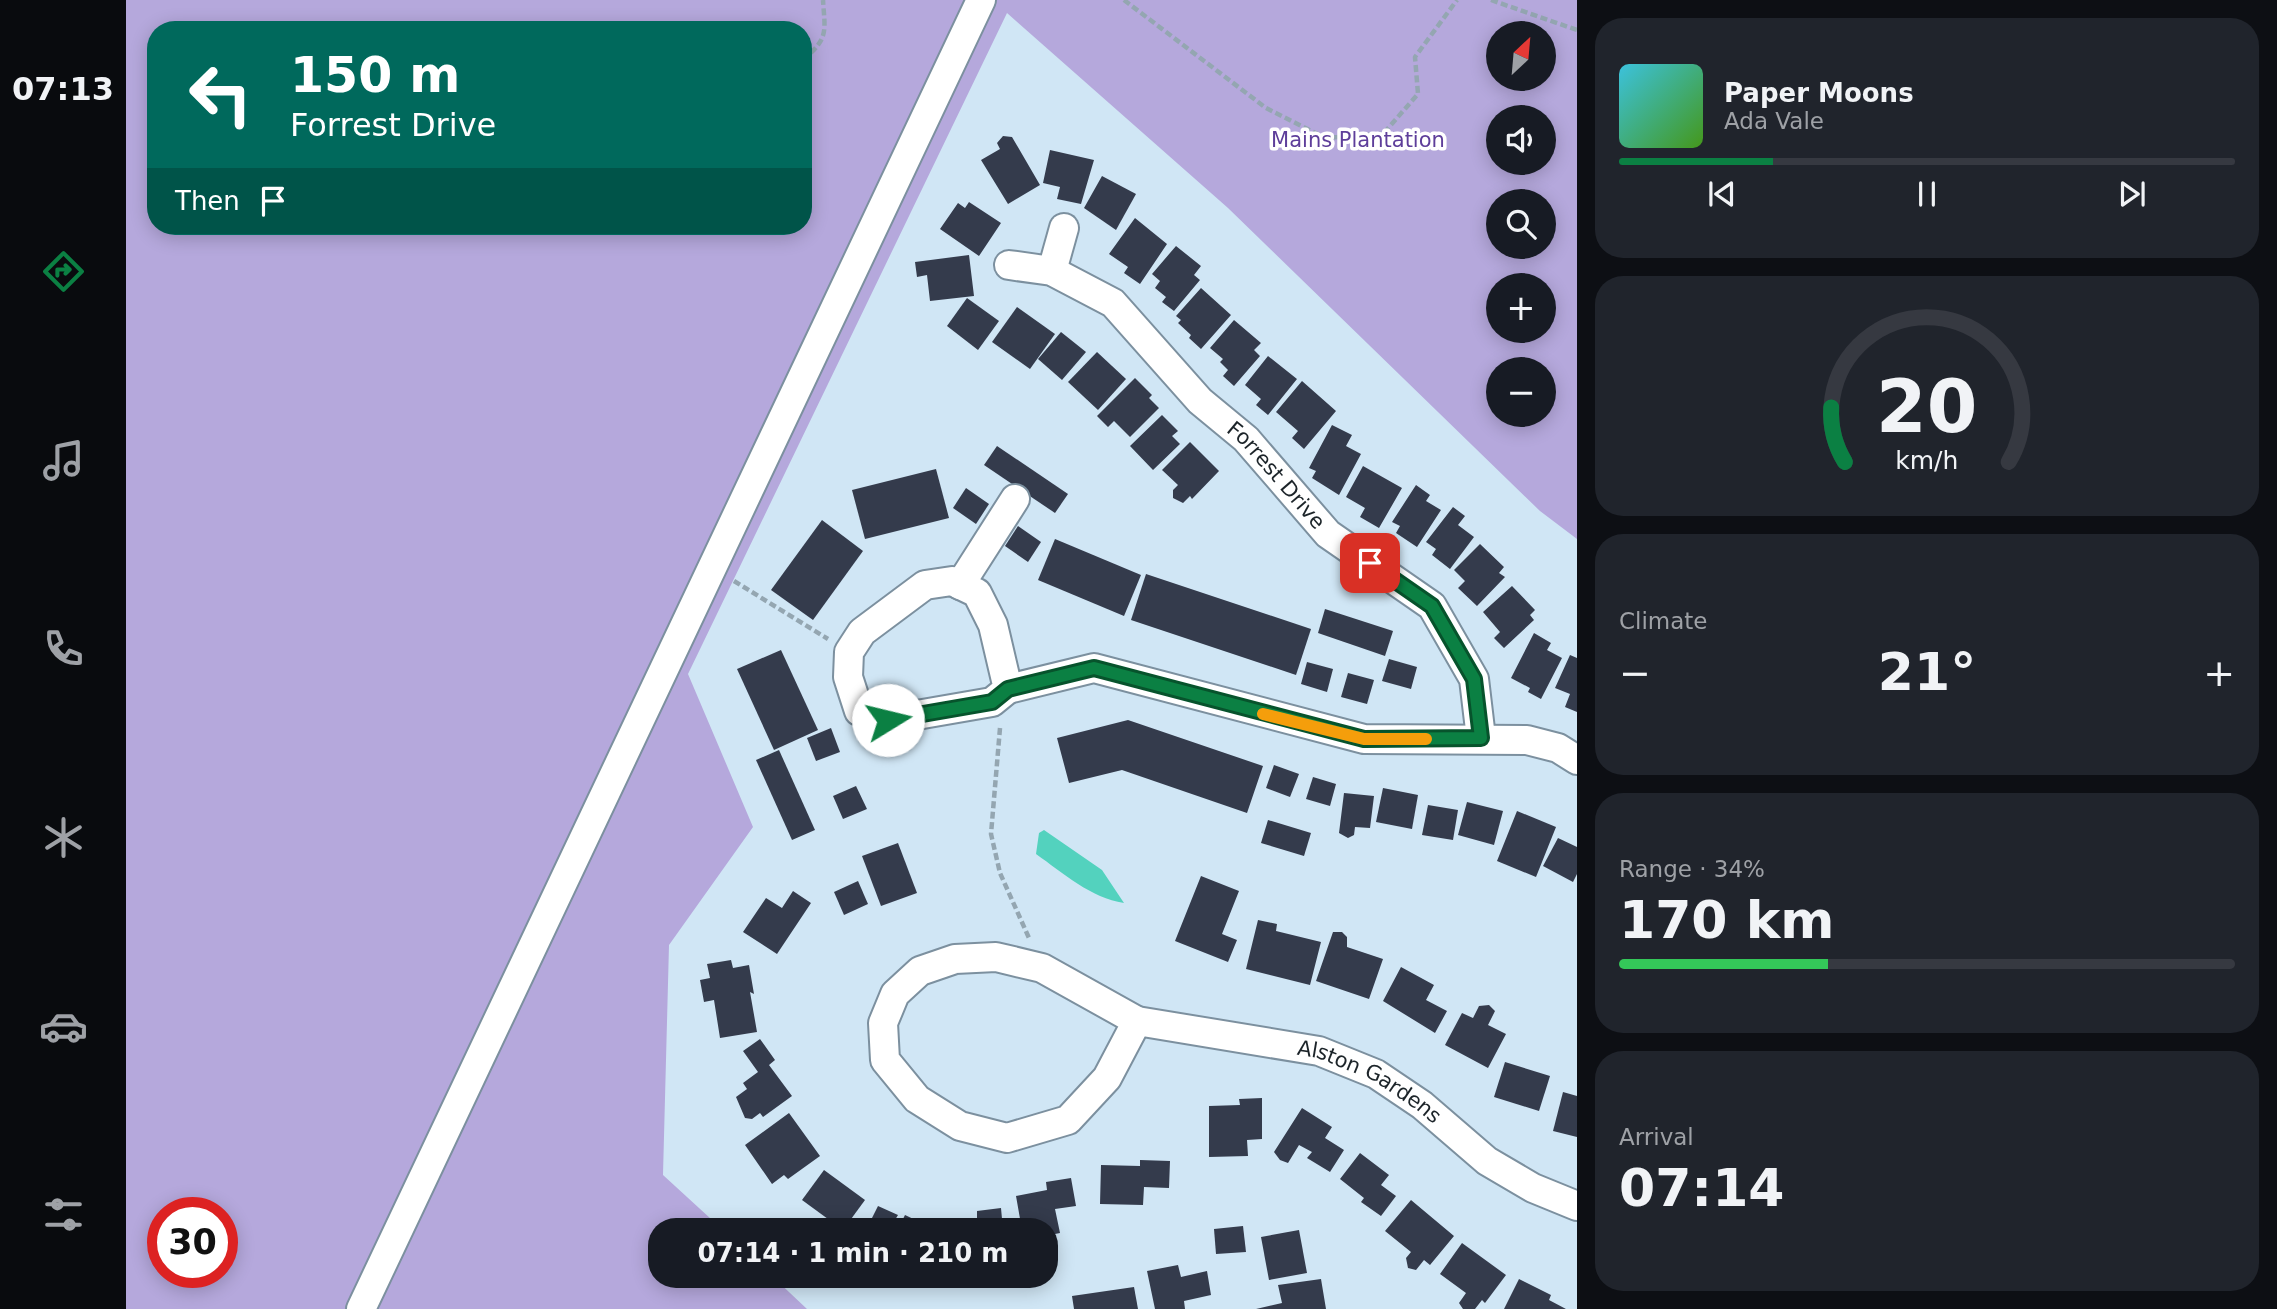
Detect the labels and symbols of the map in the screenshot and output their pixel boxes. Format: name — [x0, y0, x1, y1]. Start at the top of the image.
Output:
north arrow — [1486, 21, 1556, 91]
park label: Mains Plantation — [1271, 128, 1445, 152]
street label: Forrest Drive — [1222, 417, 1330, 534]
pin — [1340, 533, 1400, 593]
position arrow — [851, 683, 925, 757]
street label: Alston Gardens — [1296, 1036, 1446, 1128]
speed limit sign: 30 — [147, 1197, 238, 1288]

